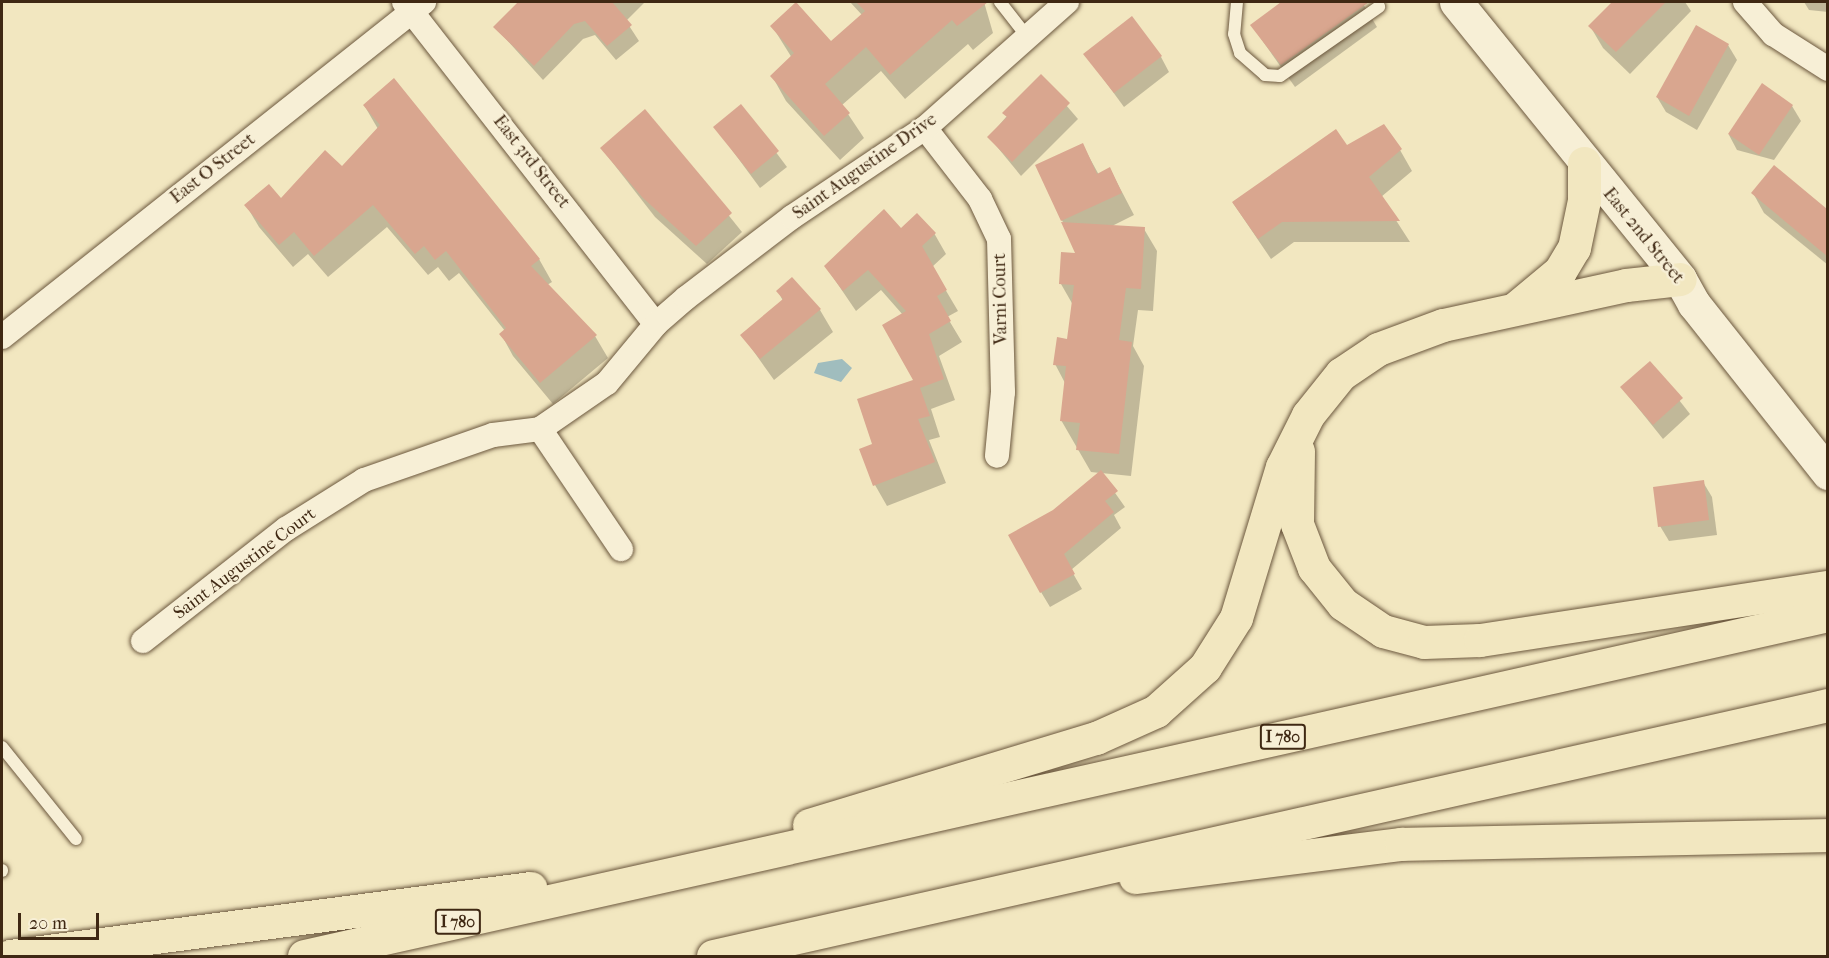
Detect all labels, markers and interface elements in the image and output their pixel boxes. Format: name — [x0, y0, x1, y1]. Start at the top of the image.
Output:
street label: Saint Augustine Drive — [789, 109, 941, 225]
street label: East 3rd Street — [488, 111, 574, 213]
street label: East O Street — [166, 129, 260, 209]
street label: East 2nd Street — [1598, 184, 1688, 288]
street label: Varni Court — [989, 253, 1013, 345]
street label: Saint Augustine Court — [170, 504, 320, 624]
road number: I 780 — [1259, 724, 1307, 750]
scale bar — [21, 901, 102, 939]
road number: I 780 — [434, 909, 482, 935]
text: 20 m — [29, 913, 67, 934]

